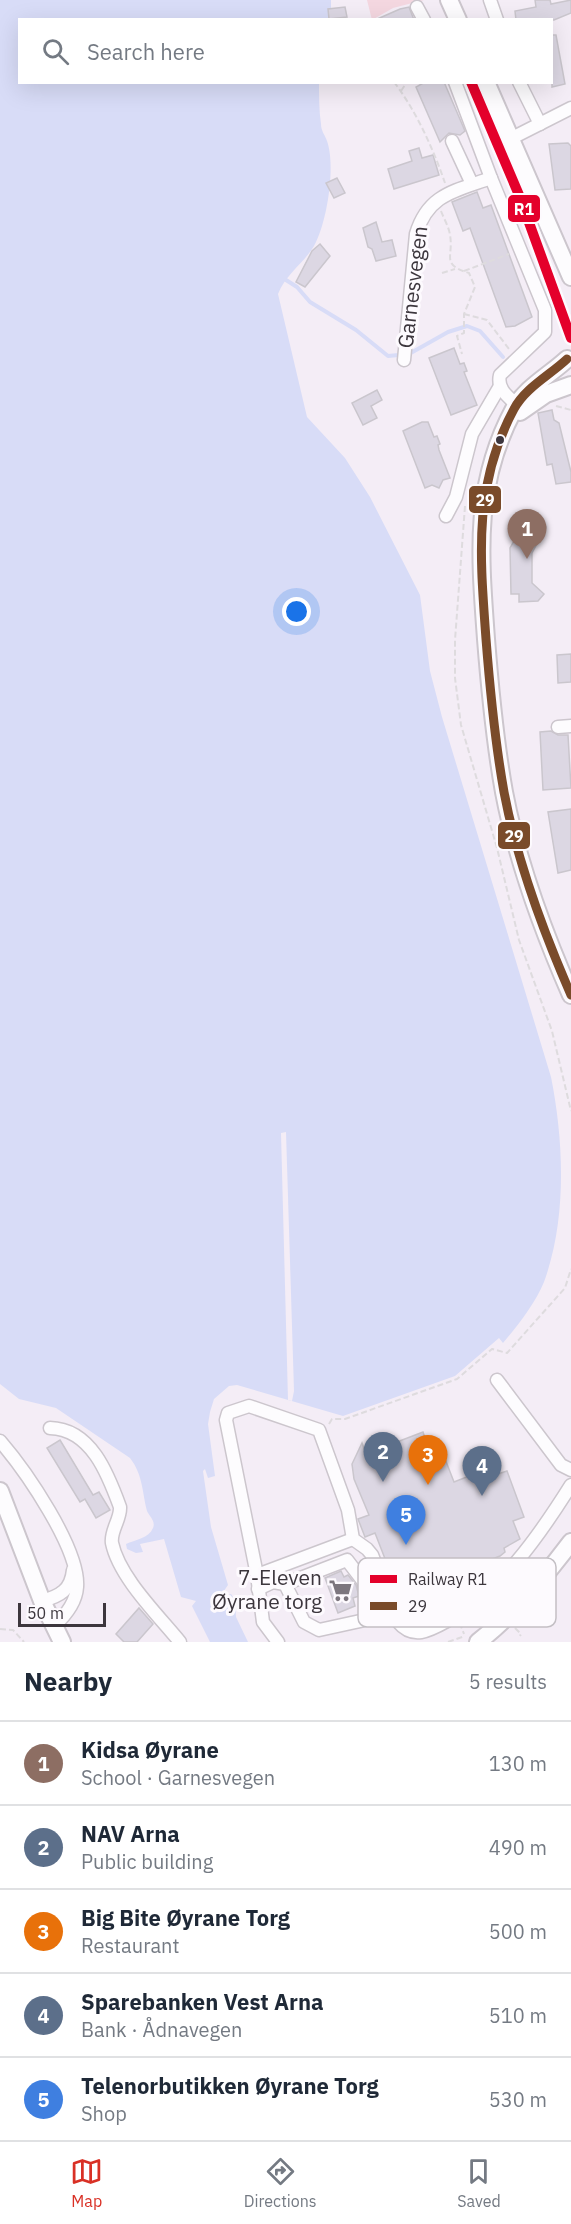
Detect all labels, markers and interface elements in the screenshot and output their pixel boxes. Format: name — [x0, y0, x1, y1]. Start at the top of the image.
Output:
search box — [18, 18, 553, 84]
icon: search — [39, 35, 72, 68]
text: Search here — [87, 37, 205, 66]
line badge: R1 — [507, 194, 541, 223]
text: R1 — [514, 199, 535, 219]
street label: Garnesvegen — [391, 224, 433, 350]
unlabelled marker — [494, 434, 506, 446]
line badge: 29 — [468, 485, 502, 514]
text: 29 — [475, 490, 495, 510]
pin: 1 — [508, 510, 546, 559]
your location — [282, 597, 311, 626]
line badge: 29 — [497, 821, 531, 850]
text: 29 — [504, 826, 524, 846]
pin: 2 — [364, 1432, 403, 1482]
pin: 3 — [408, 1436, 448, 1485]
pin: 4 — [462, 1446, 502, 1496]
pin: 5 — [386, 1496, 426, 1545]
legend — [358, 1558, 556, 1627]
place label: 7-Eleven Øyrane torg — [212, 1563, 322, 1615]
text: Railway R1 — [408, 1569, 487, 1589]
supermarket icon: 7-Eleven Øyrane torg — [327, 1577, 353, 1603]
text: 29 — [408, 1596, 427, 1616]
scale bar — [18, 1600, 106, 1628]
text: 50 m — [27, 1603, 64, 1623]
text: Nearby — [24, 1664, 112, 1698]
text: 5 results — [469, 1668, 547, 1695]
text: Kidsa Øyrane — [81, 1735, 219, 1764]
text: 1 — [38, 1750, 50, 1777]
text: 130 m — [489, 1750, 547, 1777]
text: School · Garnesvegen — [81, 1764, 275, 1791]
text: NAV Arna — [81, 1819, 180, 1848]
text: 2 — [38, 1834, 50, 1861]
text: 490 m — [489, 1834, 547, 1861]
text: Public building — [81, 1848, 213, 1875]
text: Big Bite Øyrane Torg — [81, 1903, 290, 1932]
text: 3 — [38, 1918, 50, 1945]
text: 500 m — [489, 1918, 547, 1945]
text: Restaurant — [81, 1932, 179, 1959]
text: Sparebanken Vest Arna — [81, 1987, 324, 2016]
text: 4 — [38, 2002, 50, 2029]
text: 510 m — [489, 2002, 547, 2029]
text: Bank · Ådnavegen — [81, 2016, 242, 2043]
text: Telenorbutikken Øyrane Torg — [81, 2071, 379, 2100]
text: 5 — [38, 2086, 50, 2113]
text: 530 m — [489, 2086, 547, 2113]
text: Shop — [81, 2100, 127, 2127]
tab: Map — [70, 2155, 103, 2211]
tab: Directions — [244, 2155, 317, 2211]
tab: Saved — [457, 2155, 501, 2211]

